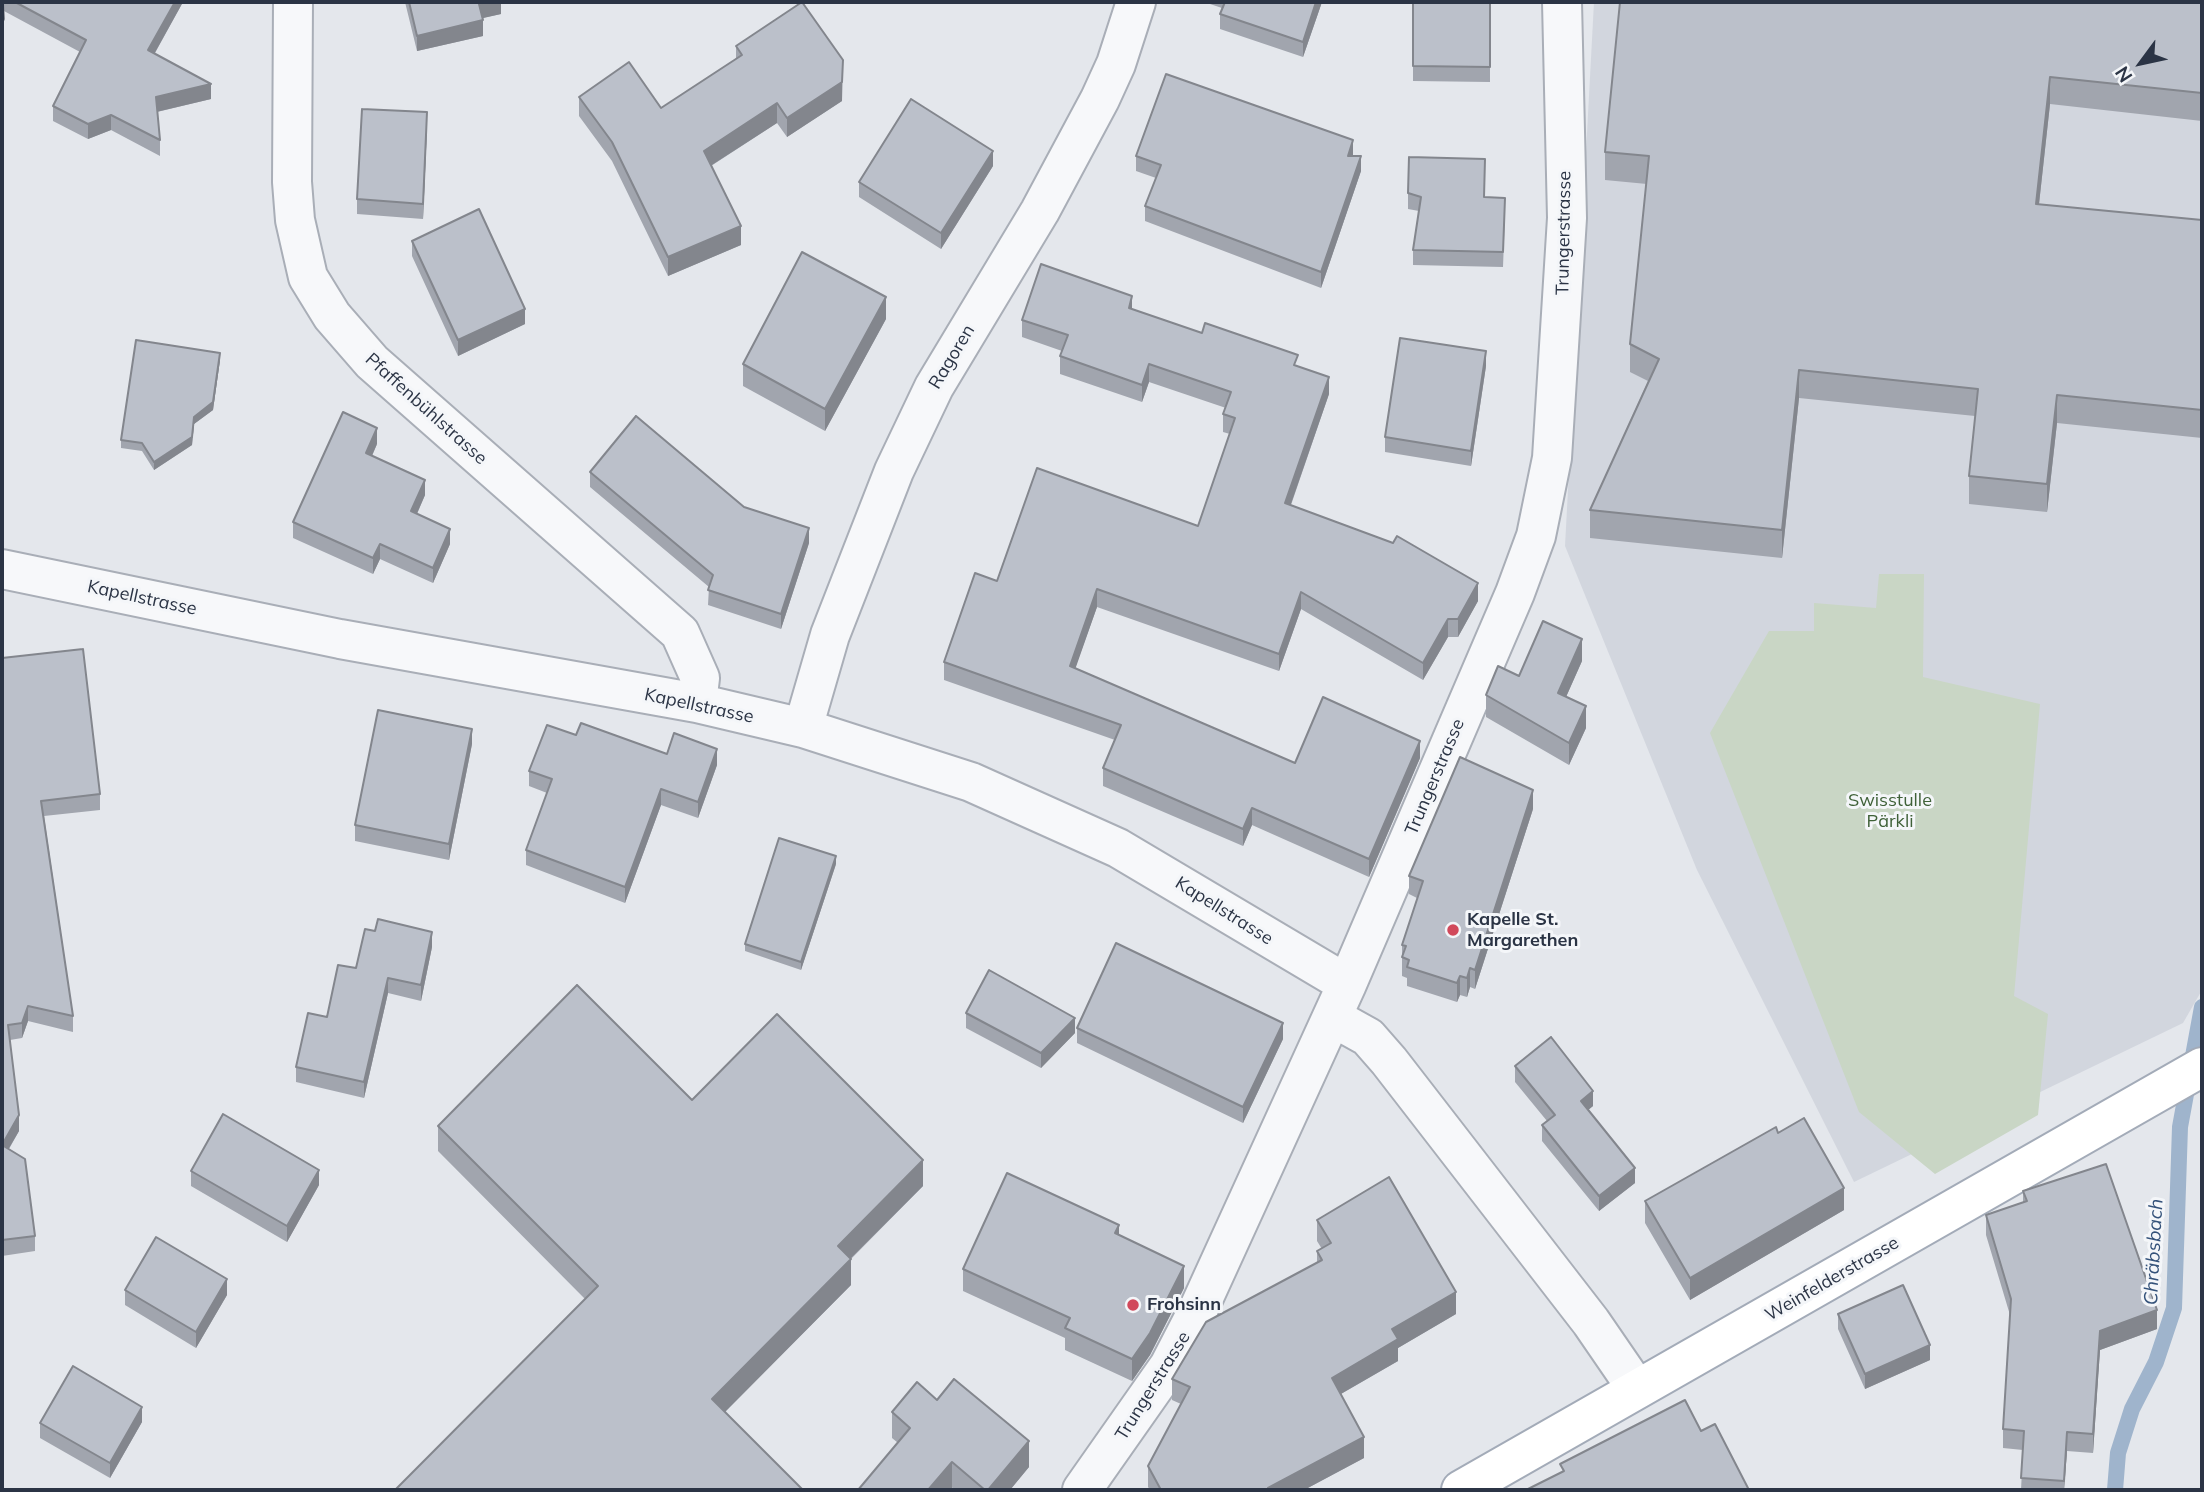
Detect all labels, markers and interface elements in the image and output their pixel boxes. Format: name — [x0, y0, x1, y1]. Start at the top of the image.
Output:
north arrow — [2106, 28, 2176, 98]
text: N — [2109, 62, 2137, 87]
street label: Trungerstrasse — [1552, 171, 1576, 295]
street label: Ragoren — [924, 321, 980, 393]
street label: Pfaffenbühlstrasse — [361, 349, 491, 469]
street label: Kapellstrasse — [85, 576, 199, 620]
street label: Kapellstrasse — [642, 684, 756, 728]
street label: Trungerstrasse — [1401, 716, 1469, 838]
park label: Swisstulle Pärkli — [1848, 790, 1932, 832]
street label: Kapellstrasse — [1171, 872, 1277, 950]
place label: Kapelle St. Margarethen — [1467, 909, 1578, 951]
marker: Kapelle St. Margarethen — [1445, 922, 1461, 938]
water label: Chräbsbach — [2140, 1198, 2168, 1306]
street label: Weinfelderstrasse — [1761, 1232, 1903, 1326]
place label: Frohsinn — [1147, 1294, 1221, 1316]
marker: Frohsinn — [1125, 1297, 1141, 1313]
street label: Trungerstrasse — [1111, 1328, 1195, 1444]

